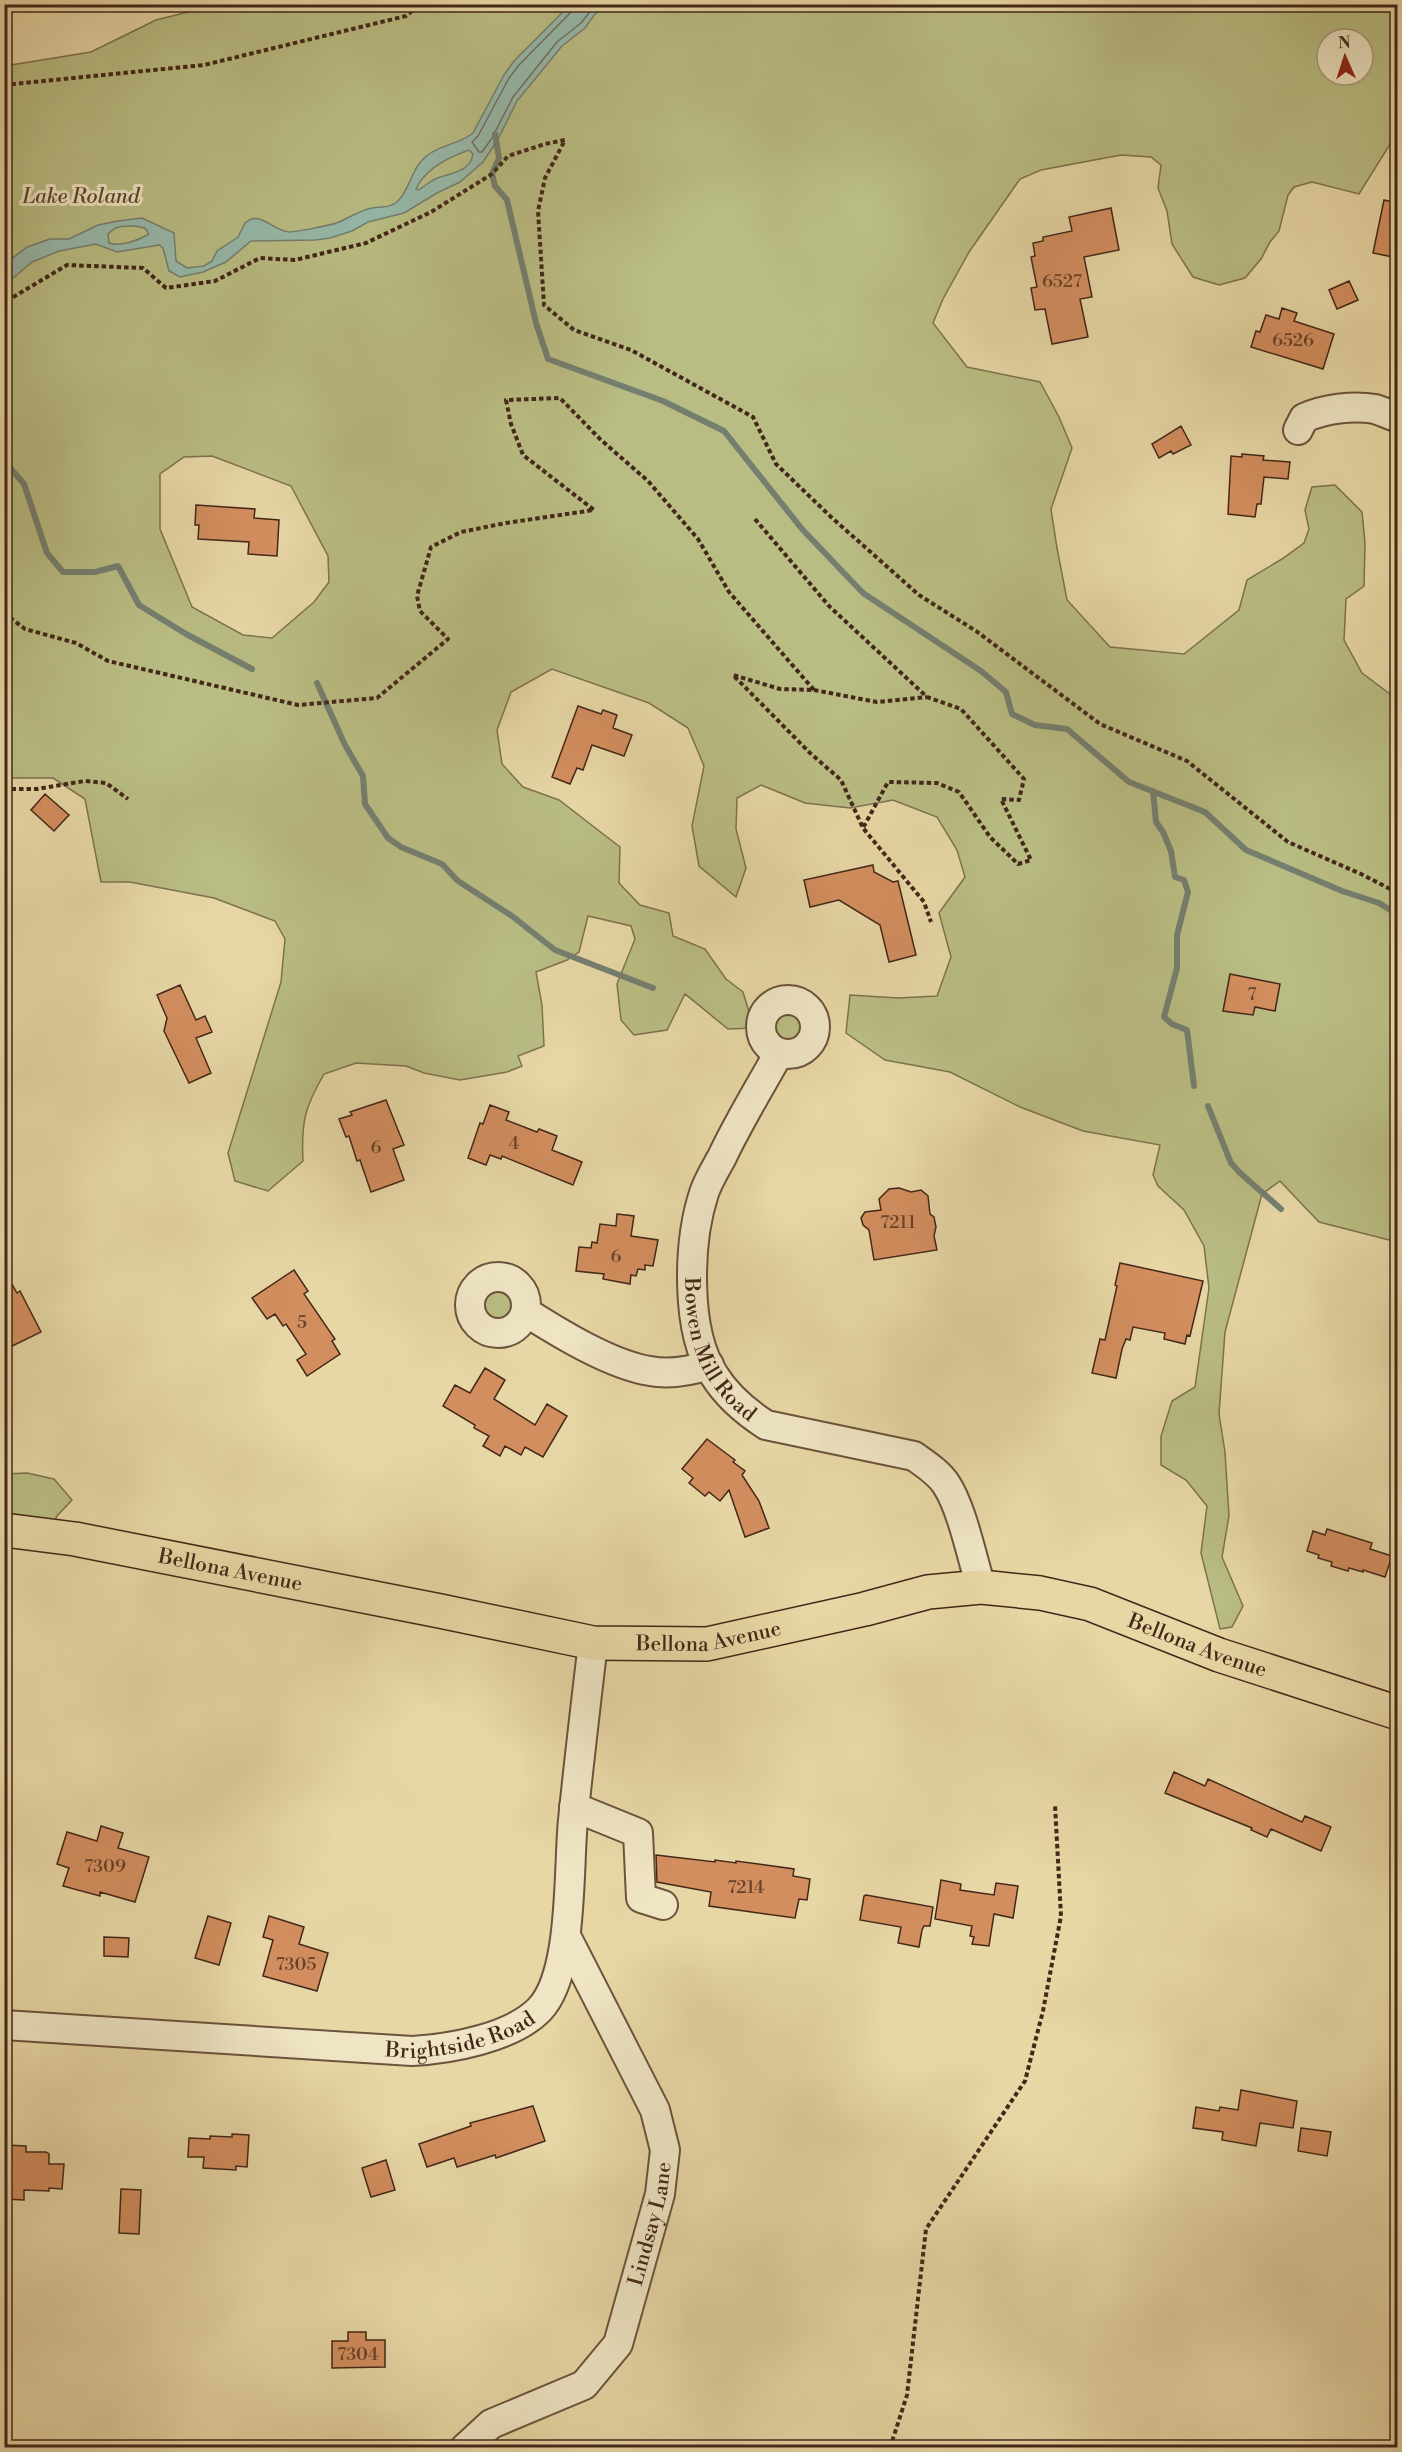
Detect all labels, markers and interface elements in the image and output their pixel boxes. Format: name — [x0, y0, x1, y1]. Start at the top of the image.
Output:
north arrow — [1315, 27, 1375, 87]
text: N — [1337, 33, 1351, 53]
park label: Lake Roland — [22, 184, 141, 210]
house number: 6527 — [1042, 270, 1082, 293]
house number: 6526 — [1272, 329, 1314, 352]
house number: 7 — [1247, 983, 1257, 1006]
house number: 4 — [509, 1132, 520, 1155]
house number: 6 — [371, 1136, 382, 1159]
house number: 7211 — [880, 1211, 916, 1234]
house number: 6 — [611, 1245, 622, 1268]
street label: Bowen Mill Road — [678, 1276, 761, 1428]
house number: 5 — [297, 1311, 307, 1334]
street label: Bellona Avenue — [155, 1544, 305, 1598]
street label: Bellona Avenue — [1123, 1608, 1270, 1684]
street label: Bellona Avenue — [635, 1616, 784, 1658]
house number: 7309 — [84, 1855, 126, 1878]
house number: 7214 — [727, 1876, 765, 1899]
house number: 7305 — [276, 1953, 316, 1976]
street label: Brightside Road — [383, 2006, 541, 2065]
street label: Lindsay Lane — [623, 2161, 678, 2289]
house number: 7304 — [337, 2343, 379, 2366]

